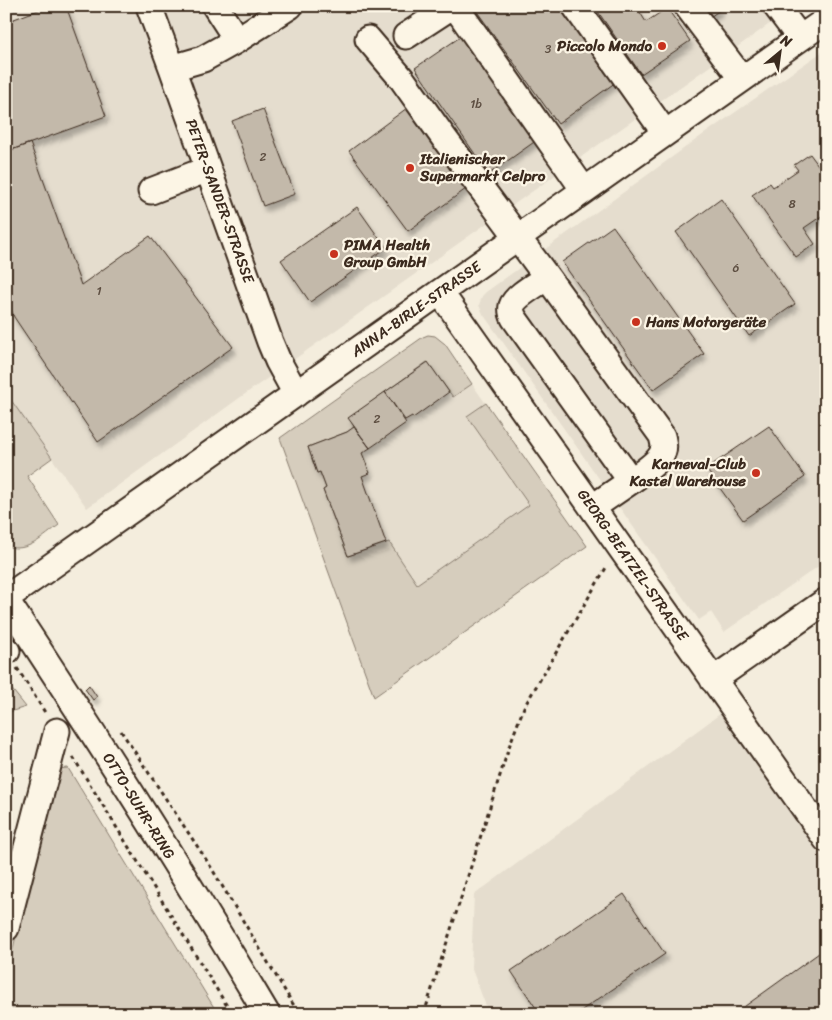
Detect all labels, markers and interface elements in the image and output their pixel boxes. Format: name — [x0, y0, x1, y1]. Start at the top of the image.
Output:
text: N — [775, 27, 797, 54]
north arrow — [754, 28, 804, 78]
place label: Piccolo Mondo — [557, 33, 652, 59]
house number: 3 — [545, 38, 552, 60]
marker: Piccolo Mondo — [656, 40, 668, 52]
house number: 1b — [470, 93, 482, 115]
street label: PETER-SANDER-STRASSE — [178, 115, 262, 288]
house number: 2 — [260, 146, 267, 168]
place label: Italienischer Supermarkt Celpro — [419, 146, 546, 189]
marker: Italienischer Supermarkt Celpro — [404, 162, 416, 174]
house number: 8 — [788, 193, 796, 215]
place label: PIMA Health Group GmbH — [343, 232, 430, 275]
marker: PIMA Health Group GmbH — [328, 248, 340, 260]
street label: ANNA-BIRLE-STRASSE — [345, 253, 488, 364]
house number: 6 — [733, 257, 740, 279]
house number: 1 — [96, 280, 102, 302]
place label: Hans Motorgeräte — [645, 309, 767, 335]
marker: Hans Motorgeräte — [630, 316, 642, 328]
house number: 2 — [374, 408, 381, 430]
place label: Karneval-Club Kastel Warehouse — [629, 451, 746, 494]
marker: Karneval-Club Kastel Warehouse — [750, 467, 762, 479]
street label: GEORG-BEATZEL-STRASSE — [571, 484, 696, 648]
street label: OTTO-SUHR-RING — [96, 748, 182, 864]

